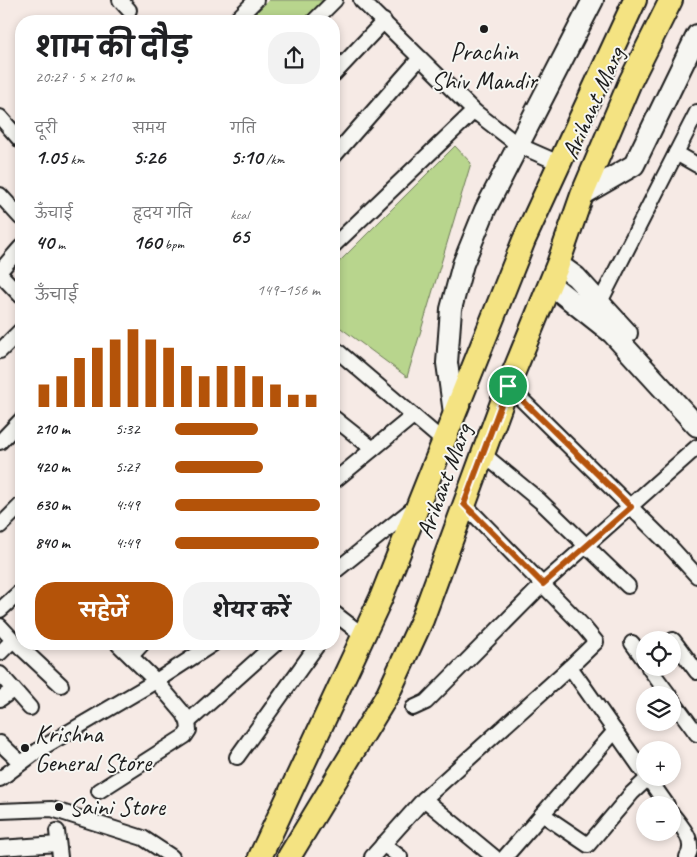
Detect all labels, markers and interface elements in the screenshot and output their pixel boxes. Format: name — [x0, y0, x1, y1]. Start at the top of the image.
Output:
marker: Prachin Shiv Mandir — [478, 23, 490, 35]
text: शाम की दौड़ — [35, 30, 190, 65]
button: share — [268, 32, 320, 84]
place label: Prachin Shiv Mandir — [431, 36, 539, 97]
street label: Arihant Marg — [554, 40, 633, 164]
text: 20:27 · 5 × 210 m — [35, 67, 134, 87]
text: दूरी — [35, 120, 57, 137]
text: समय — [133, 120, 166, 137]
text: गति — [230, 120, 256, 137]
text: 1.05 — [35, 144, 67, 170]
text: 5:26 — [133, 144, 165, 170]
text: 5:10 — [230, 144, 263, 170]
text: km — [67, 151, 84, 168]
text: /km — [263, 151, 284, 168]
text: ऊँचाई — [35, 205, 73, 222]
text: हृदय गति — [133, 205, 192, 222]
text: kcal — [230, 206, 249, 223]
text: 65 — [230, 223, 249, 249]
text: 40 — [35, 229, 54, 255]
text: 160 — [133, 229, 161, 255]
text: m — [54, 236, 65, 253]
text: bpm — [161, 236, 184, 253]
text: 149–156 m — [257, 280, 320, 300]
text: ऊँचाई — [35, 285, 78, 305]
pin — [487, 365, 529, 407]
icon: arrive — [494, 372, 522, 400]
street label: Arihant Marg — [409, 418, 480, 542]
text: 210 m — [35, 419, 70, 439]
text: 5:32 — [115, 419, 140, 439]
text: 420 m — [35, 457, 70, 477]
text: 5:27 — [115, 457, 140, 477]
text: 630 m — [35, 495, 70, 515]
text: 4:49 — [115, 495, 140, 515]
text: 840 m — [35, 533, 70, 553]
text: 4:49 — [115, 533, 140, 553]
button: सहेजें — [35, 582, 173, 640]
button: शेयर करें — [183, 582, 320, 640]
map controls — [636, 631, 681, 841]
button: locate — [636, 631, 681, 676]
button: layers — [636, 686, 681, 731]
place label: Krishna General Store — [35, 718, 153, 779]
button: + — [636, 741, 681, 786]
marker: Krishna General Store — [19, 742, 31, 754]
place label: Saini Store — [69, 791, 167, 823]
button: − — [636, 796, 681, 841]
marker: Saini Store — [53, 801, 65, 813]

